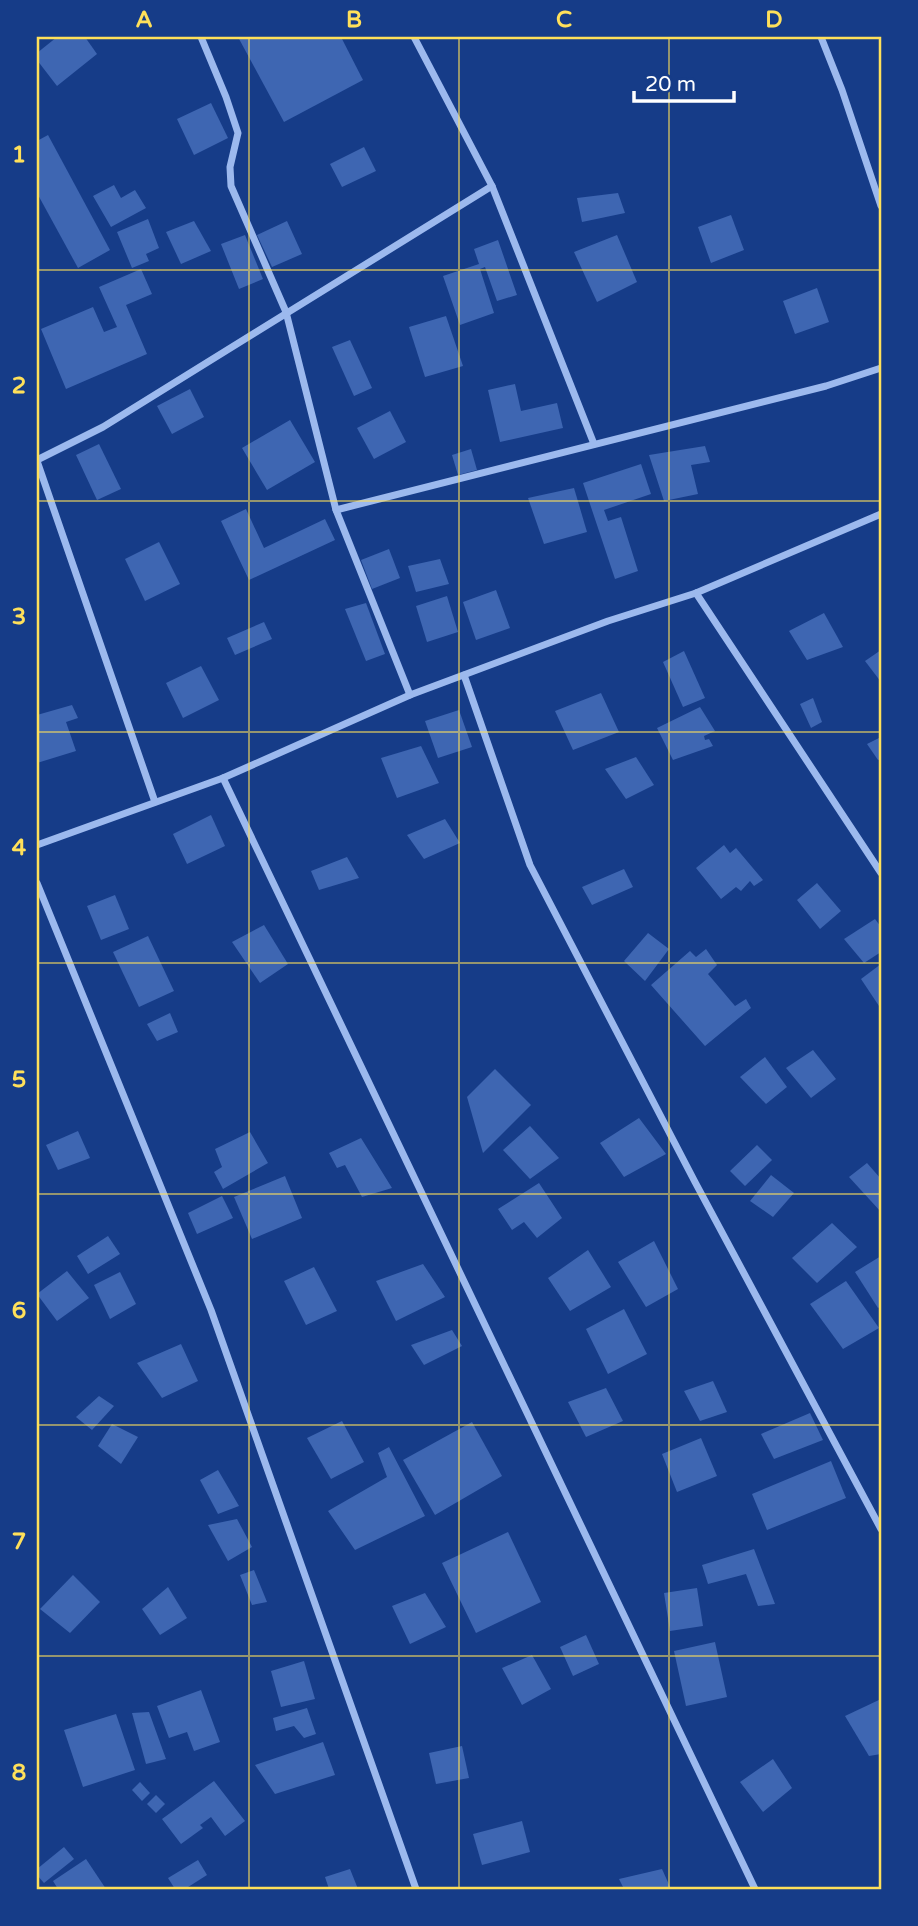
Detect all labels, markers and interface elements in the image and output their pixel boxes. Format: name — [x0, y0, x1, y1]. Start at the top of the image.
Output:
text: A — [135, 6, 153, 34]
text: B — [346, 6, 362, 34]
text: C — [556, 6, 572, 34]
text: D — [765, 6, 783, 34]
scale bar — [634, 60, 734, 104]
text: 20 m — [645, 72, 696, 97]
text: 1 — [12, 141, 26, 169]
text: 2 — [12, 372, 26, 400]
text: 3 — [12, 603, 26, 631]
text: 4 — [12, 834, 27, 862]
text: 5 — [12, 1066, 26, 1094]
text: 6 — [12, 1297, 26, 1325]
text: 7 — [12, 1528, 26, 1556]
text: 8 — [12, 1759, 26, 1787]

